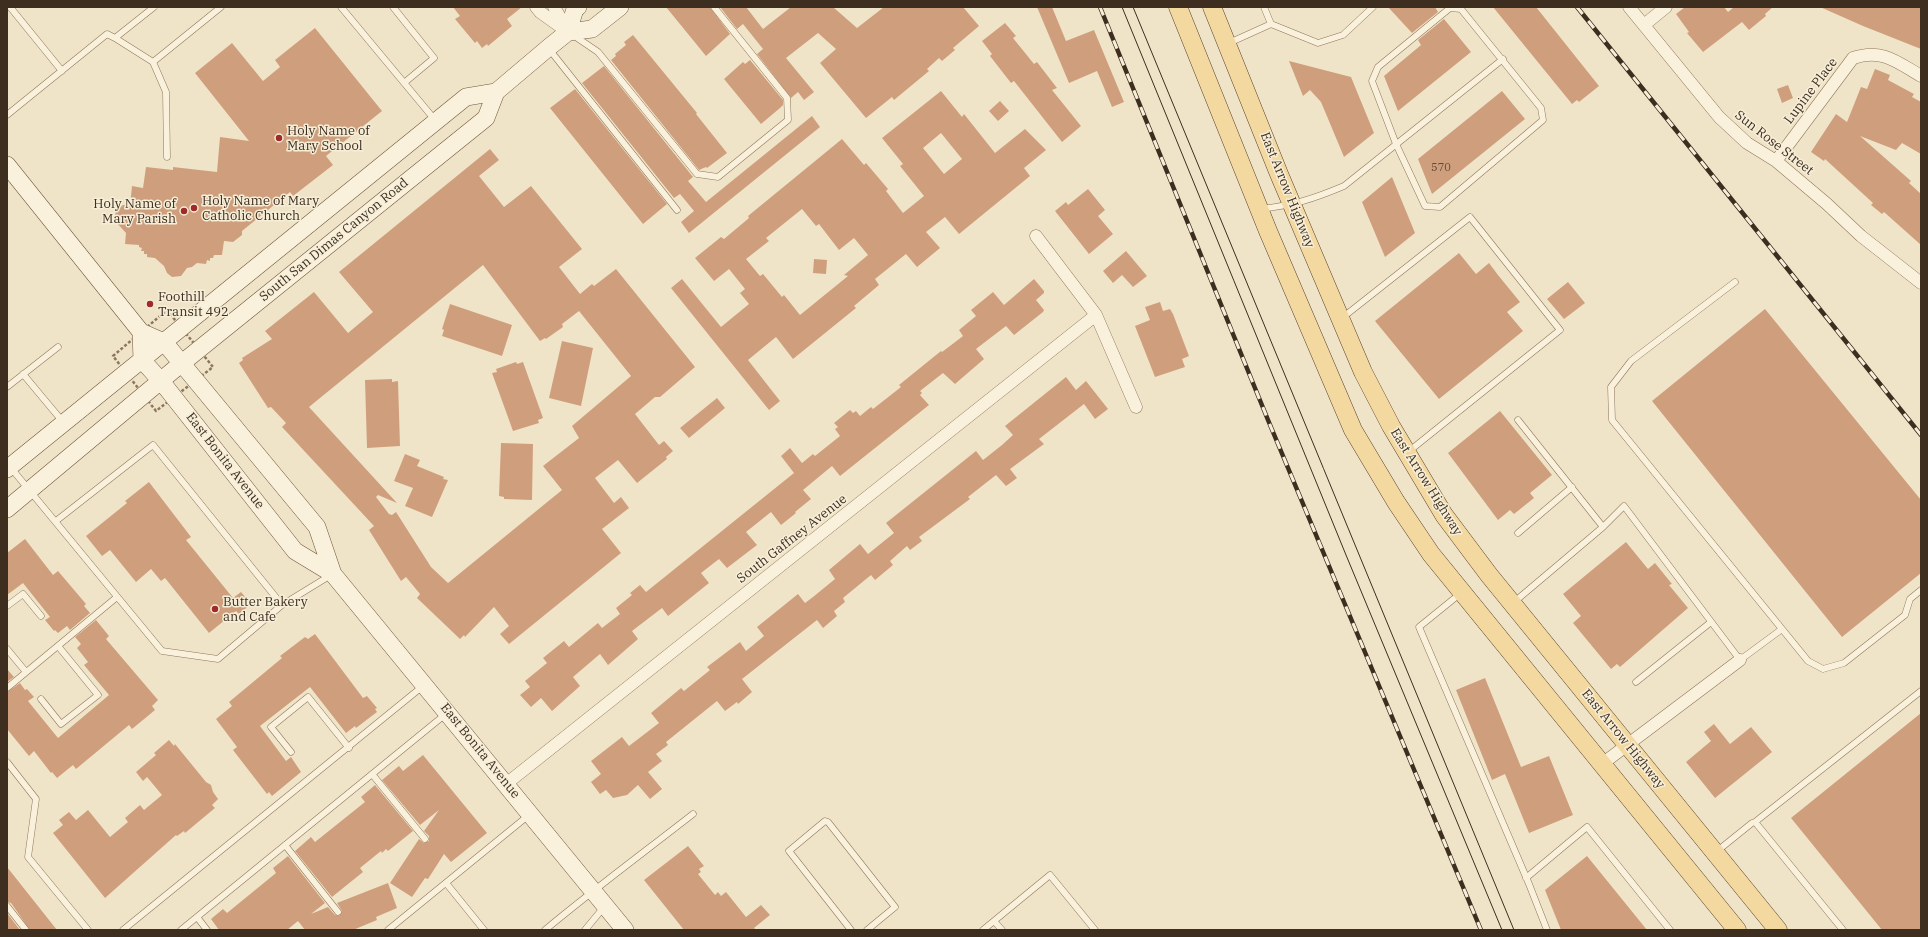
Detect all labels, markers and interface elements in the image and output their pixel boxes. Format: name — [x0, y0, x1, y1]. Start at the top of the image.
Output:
street label: Lupine Place — [1781, 55, 1841, 127]
street label: Sun Rose Street — [1731, 107, 1817, 179]
place label: Holy Name of Mary School — [287, 123, 370, 154]
street label: East Arrow Highway — [1257, 130, 1317, 250]
marker: Holy Name of Mary School — [274, 133, 284, 143]
house number: 570 — [1431, 161, 1451, 175]
street label: South San Dimas Canyon Road — [256, 175, 412, 305]
place label: Holy Name of Mary Catholic Church — [202, 193, 319, 224]
place label: Holy Name of Mary Parish — [93, 196, 176, 227]
marker: Holy Name of Mary Catholic Church — [189, 203, 199, 213]
marker: Holy Name of Mary Parish — [179, 206, 189, 216]
place label: Foothill Transit 492 — [158, 289, 229, 320]
marker: Foothill Transit 492 — [145, 299, 155, 309]
street label: East Bonita Avenue — [182, 410, 268, 512]
street label: East Arrow Highway — [1387, 426, 1465, 538]
street label: South Gaffney Avenue — [734, 491, 850, 587]
place label: Butter Bakery and Cafe — [223, 594, 308, 625]
marker: Butter Bakery and Cafe — [210, 604, 220, 614]
street label: East Arrow Highway — [1578, 686, 1668, 792]
street label: East Bonita Avenue — [437, 700, 523, 802]

